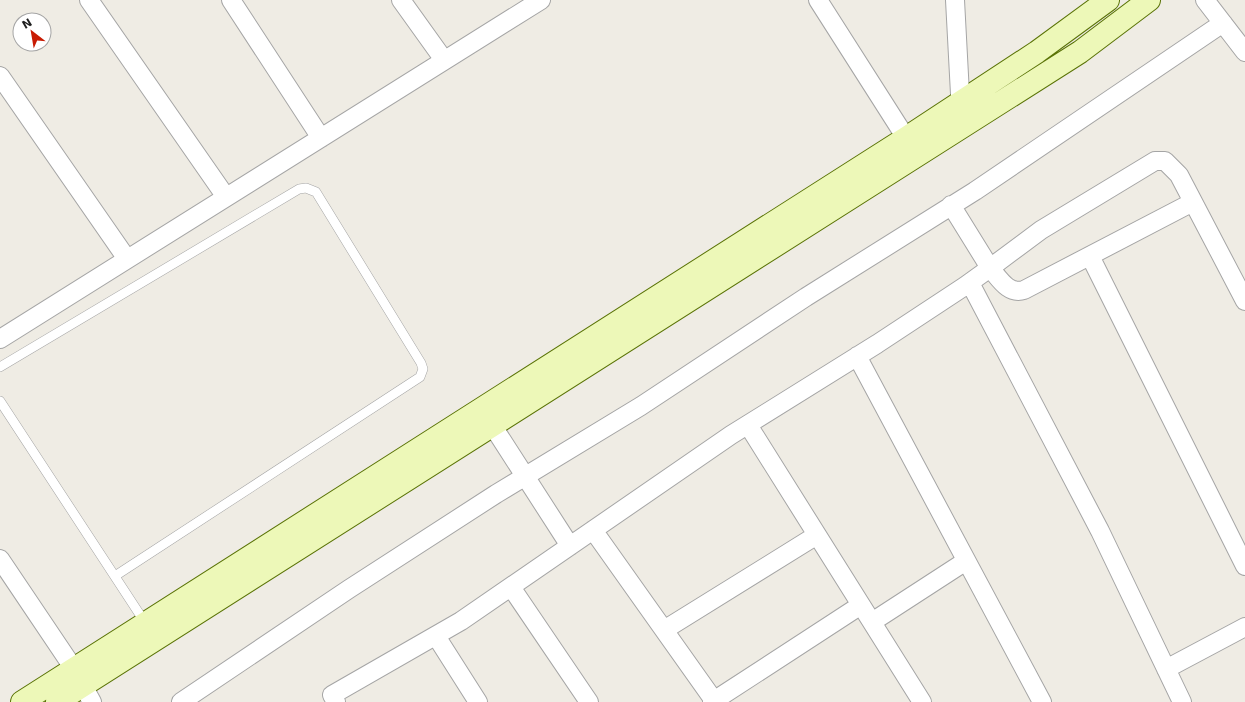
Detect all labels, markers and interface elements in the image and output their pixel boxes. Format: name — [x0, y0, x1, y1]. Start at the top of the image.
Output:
north arrow — [12, 12, 52, 52]
text: N — [20, 16, 34, 32]

